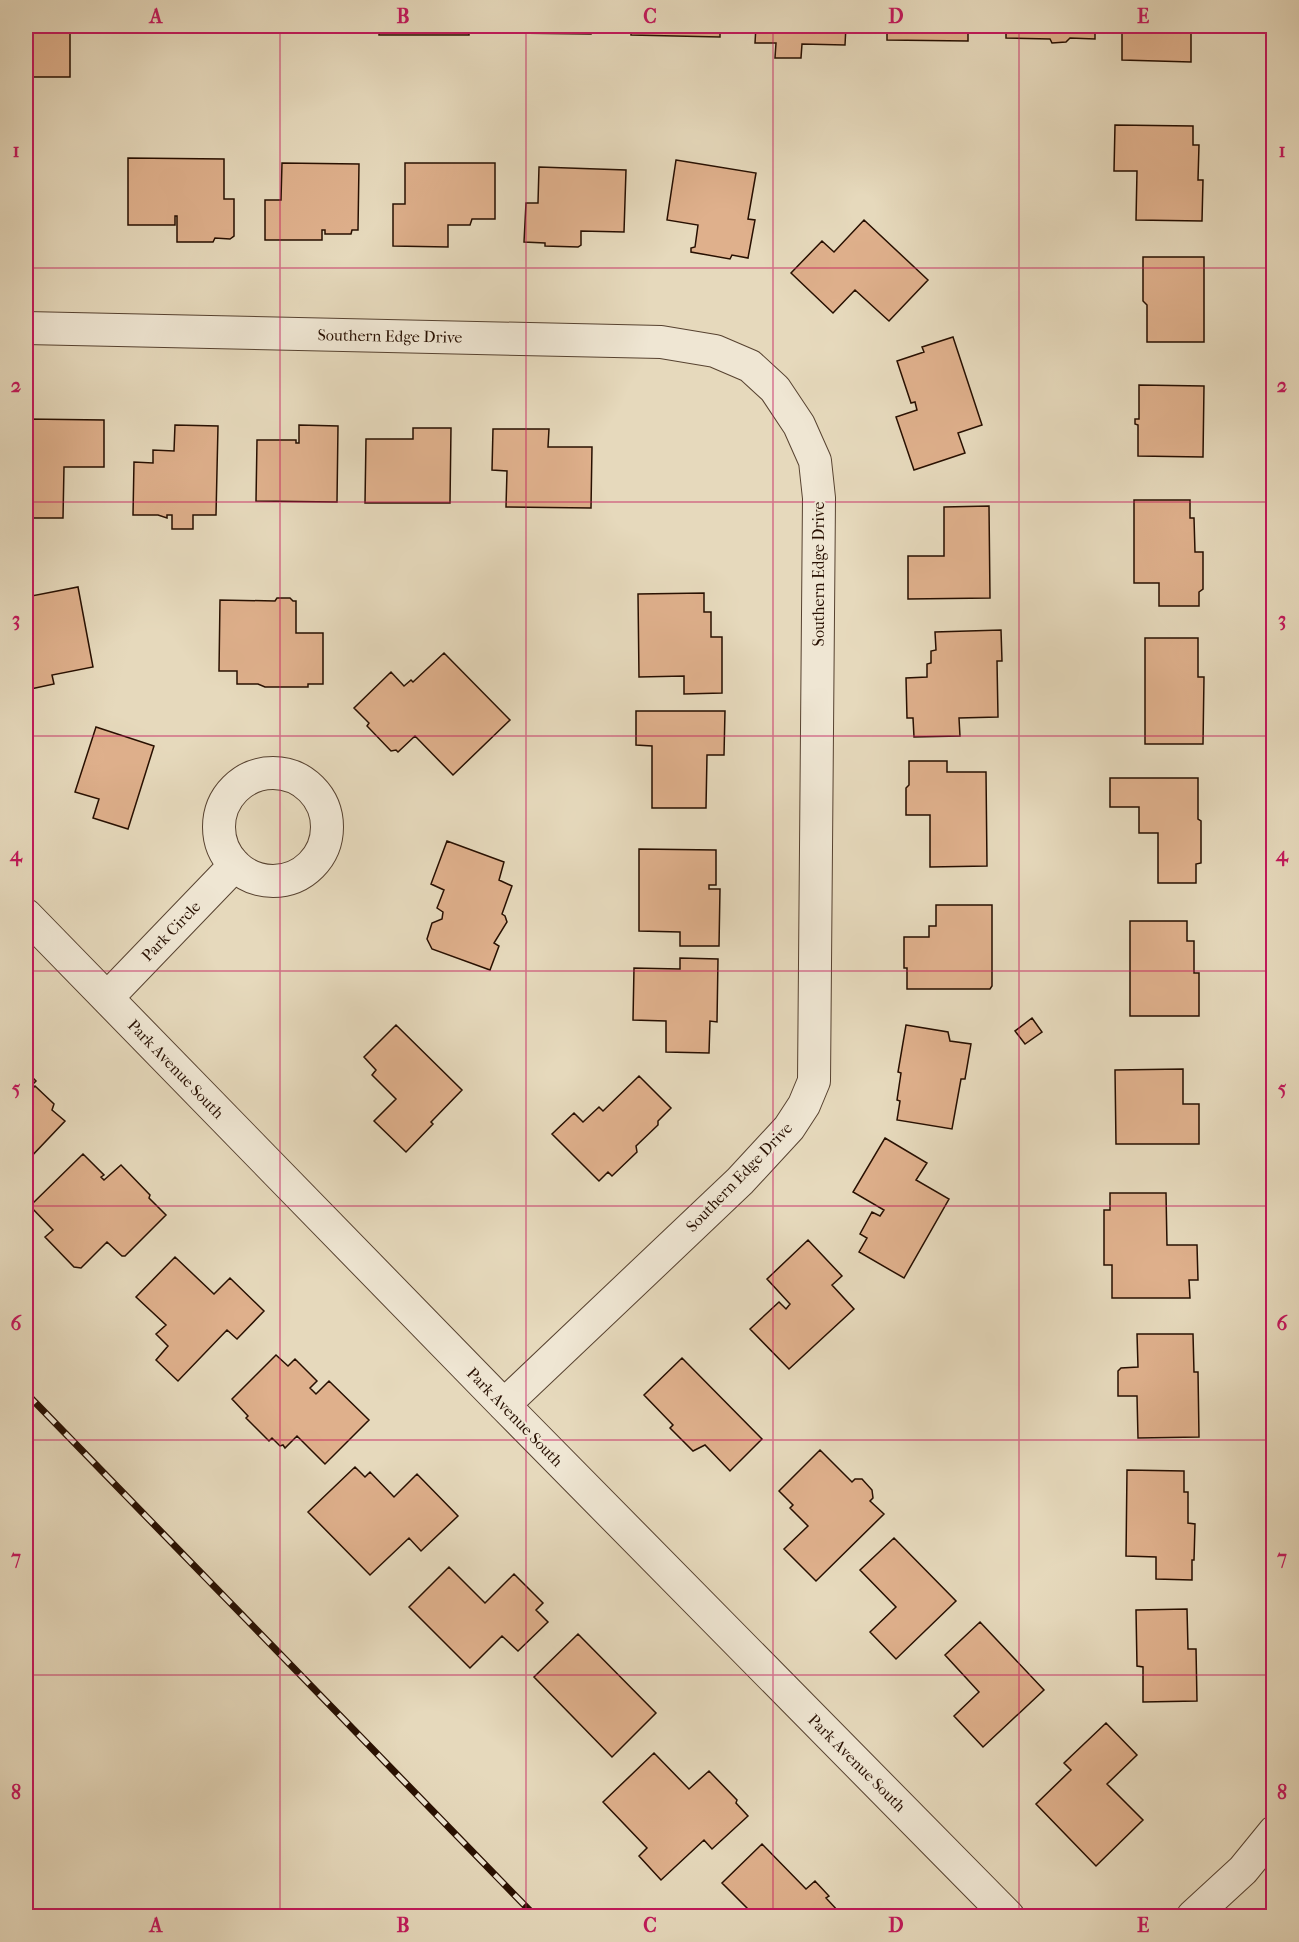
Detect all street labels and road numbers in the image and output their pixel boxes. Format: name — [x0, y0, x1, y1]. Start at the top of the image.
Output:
street label: Southern Edge Drive — [317, 325, 463, 347]
street label: Southern Edge Drive — [809, 502, 828, 646]
street label: Park Circle — [138, 897, 204, 965]
street label: Park Avenue South — [124, 1016, 228, 1122]
street label: Southern Edge Drive — [682, 1118, 796, 1236]
street label: Park Avenue South — [463, 1364, 567, 1470]
street label: Park Avenue South — [804, 1710, 910, 1816]

